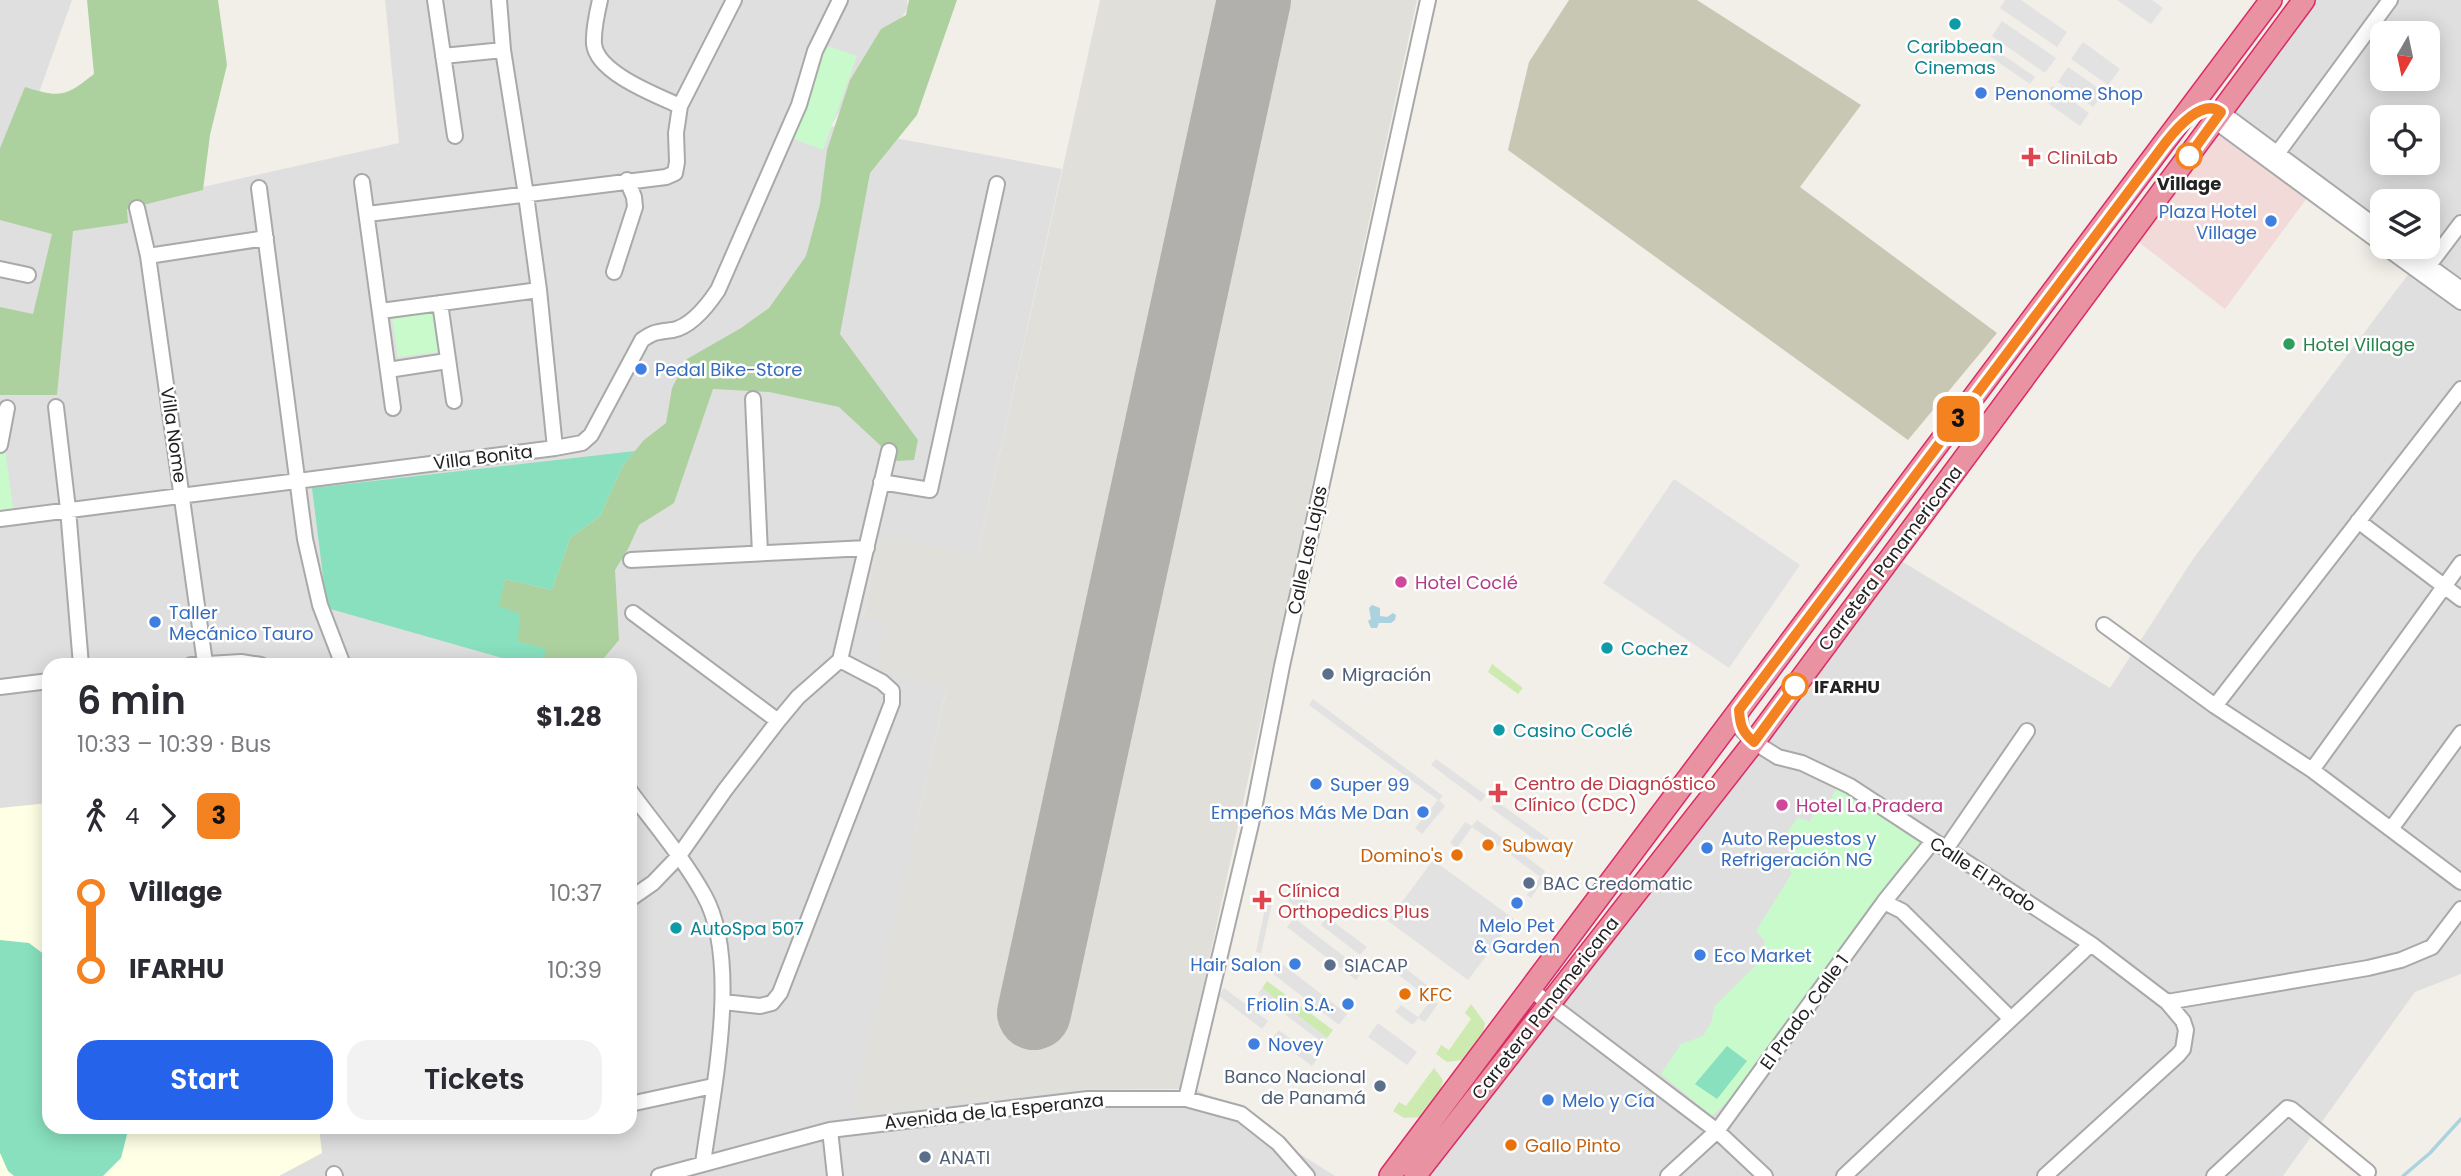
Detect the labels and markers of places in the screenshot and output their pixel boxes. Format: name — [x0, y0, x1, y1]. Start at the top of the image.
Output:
marker: Caribbean Cinemas — [1947, 16, 1963, 32]
place label: Caribbean Cinemas — [1907, 34, 2003, 80]
place label: Penonome Shop — [1995, 81, 2143, 106]
marker: Penonome Shop — [1973, 85, 1989, 101]
marker: Village — [2176, 143, 2202, 169]
place label: CliniLab — [2047, 145, 2118, 170]
marker: CliniLab — [2021, 147, 2041, 167]
place label: Village — [2157, 171, 2221, 196]
place label: Plaza Hotel Village — [2159, 199, 2257, 245]
marker: Plaza Hotel Village — [2263, 213, 2279, 229]
place label: Hotel Village — [2303, 332, 2415, 357]
marker: Hotel Village — [2281, 336, 2297, 352]
place label: Pedal Bike-Store — [655, 357, 802, 382]
marker: Pedal Bike-Store — [633, 361, 649, 377]
place label: Hotel Coclé — [1415, 570, 1518, 595]
marker: Hotel Coclé — [1393, 574, 1409, 590]
place label: Taller Mecánico Tauro — [169, 600, 314, 646]
marker: Taller Mecánico Tauro — [147, 614, 163, 630]
place label: Cochez — [1621, 636, 1688, 661]
marker: Cochez — [1599, 640, 1615, 656]
place label: Migración — [1342, 662, 1431, 687]
marker: Migración — [1320, 666, 1336, 682]
marker: IFARHU — [1782, 673, 1808, 699]
place label: IFARHU — [1814, 674, 1880, 699]
place label: Casino Coclé — [1513, 718, 1633, 743]
marker: Casino Coclé — [1491, 722, 1507, 738]
place label: Centro de Diagnóstico Clínico (CDC) — [1514, 771, 1716, 817]
place label: Super 99 — [1330, 772, 1410, 797]
marker: Super 99 — [1308, 776, 1324, 792]
marker: Centro de Diagnóstico Clínico (CDC) — [1488, 783, 1508, 803]
place label: Hotel La Pradera — [1796, 793, 1943, 818]
marker: Hotel La Pradera — [1774, 797, 1790, 813]
place label: Empeños Más Me Dan — [1211, 800, 1409, 825]
marker: Empeños Más Me Dan — [1415, 804, 1431, 820]
place label: Auto Repuestos y Refrigeración NG — [1721, 826, 1876, 872]
place label: Subway — [1502, 833, 1573, 858]
marker: Subway — [1480, 837, 1496, 853]
marker: Auto Repuestos y Refrigeración NG — [1699, 840, 1715, 856]
place label: Domino's — [1360, 843, 1443, 868]
marker: Domino's — [1449, 847, 1465, 863]
place label: BAC Credomatic — [1543, 871, 1693, 896]
marker: BAC Credomatic — [1521, 875, 1537, 891]
place label: Clínica Orthopedics Plus — [1278, 878, 1429, 924]
marker: Clínica Orthopedics Plus — [1252, 890, 1272, 910]
marker: Melo Pet & Garden — [1509, 895, 1525, 911]
place label: Melo Pet & Garden — [1474, 913, 1560, 959]
place label: AutoSpa 507 — [690, 916, 804, 941]
marker: AutoSpa 507 — [668, 920, 684, 936]
place label: Eco Market — [1714, 943, 1812, 968]
marker: Eco Market — [1692, 947, 1708, 963]
place label: Hair Salon — [1190, 952, 1281, 977]
place label: SIACAP — [1344, 953, 1408, 978]
marker: Hair Salon — [1287, 956, 1303, 972]
marker: SIACAP — [1322, 957, 1338, 973]
place label: KFC — [1419, 982, 1453, 1007]
marker: KFC — [1397, 986, 1413, 1002]
place label: Friolin S.A. — [1247, 992, 1334, 1017]
marker: Friolin S.A. — [1340, 996, 1356, 1012]
place label: Novey — [1268, 1032, 1324, 1057]
marker: Novey — [1246, 1036, 1262, 1052]
place label: Banco Nacional de Panamá — [1224, 1064, 1366, 1110]
marker: Banco Nacional de Panamá — [1372, 1078, 1388, 1094]
place label: Melo y Cía — [1562, 1088, 1655, 1113]
marker: Melo y Cía — [1540, 1092, 1556, 1108]
place label: Gallo Pinto — [1525, 1133, 1621, 1158]
marker: Gallo Pinto — [1503, 1137, 1519, 1153]
place label: ANATI — [939, 1145, 990, 1170]
marker: ANATI — [917, 1149, 933, 1165]

